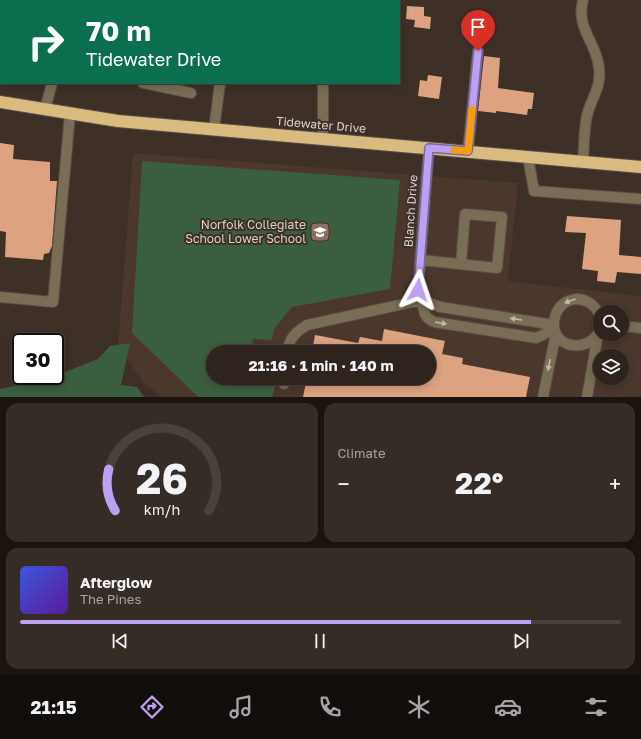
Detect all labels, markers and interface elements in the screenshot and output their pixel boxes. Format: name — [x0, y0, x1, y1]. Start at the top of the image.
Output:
pin — [461, 10, 495, 51]
text: 70 m — [86, 14, 151, 47]
icon: right — [20, 16, 72, 68]
icon: arrive — [467, 16, 489, 38]
text: Tidewater Drive — [86, 48, 221, 70]
street label: Tidewater Drive — [275, 113, 367, 136]
street label: Blanch Drive — [400, 174, 421, 248]
place label: Norfolk Collegiate School Lower School — [185, 217, 306, 246]
school or university icon: Norfolk Collegiate School Lower School — [309, 221, 331, 243]
position arrow — [397, 269, 439, 311]
one-way arrow — [563, 298, 575, 304]
map controls — [593, 305, 629, 385]
button: search — [593, 305, 629, 341]
one-way arrow — [509, 316, 522, 322]
one-way arrow — [435, 320, 447, 326]
speed limit sign: 30 — [12, 333, 64, 385]
button: layers — [593, 349, 629, 385]
text: 21:16 · 1 min · 140 m — [248, 356, 394, 374]
one-way arrow — [546, 359, 552, 371]
text: Climate — [338, 445, 385, 461]
text: 26 — [136, 452, 188, 502]
text: 22° — [455, 465, 503, 501]
text: − — [338, 470, 350, 497]
text: + — [609, 470, 621, 497]
text: km/h — [144, 500, 180, 517]
text: Afterglow — [80, 573, 152, 591]
text: The Pines — [80, 591, 141, 607]
icon: previous — [109, 630, 131, 652]
icon: pause — [309, 630, 331, 652]
icon: next — [510, 630, 532, 652]
icon: directions — [138, 693, 166, 721]
icon: music — [227, 693, 255, 721]
icon: phone — [316, 693, 344, 721]
icon: climate — [405, 693, 433, 721]
icon: car — [494, 693, 522, 721]
icon: filters — [582, 693, 610, 721]
text: 21:15 — [30, 696, 77, 718]

